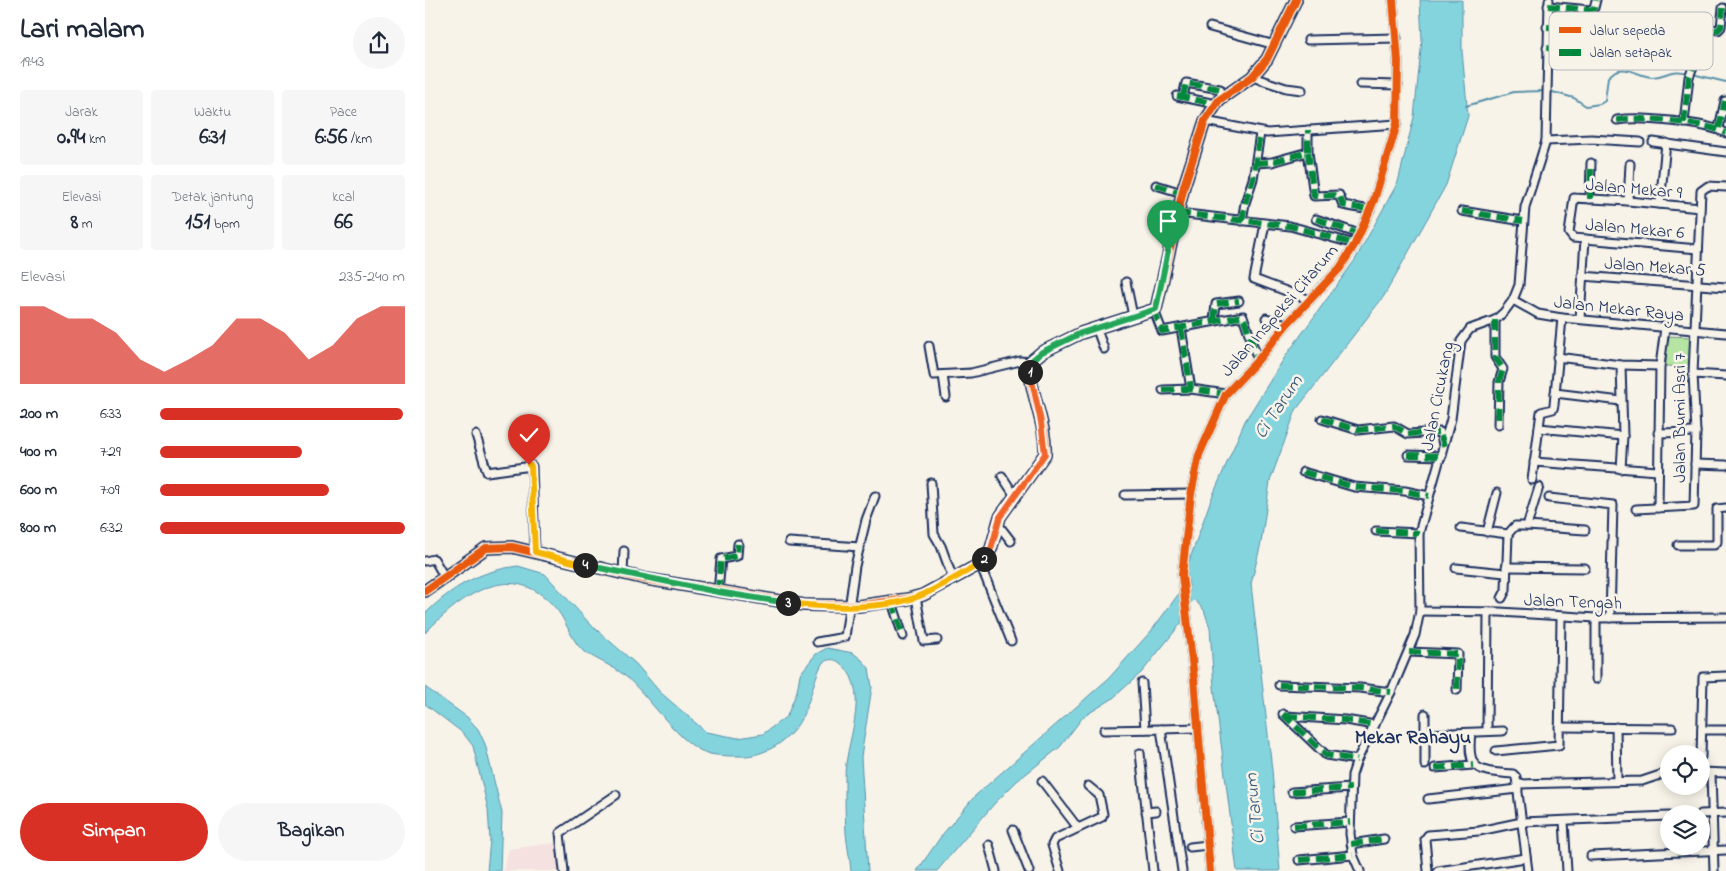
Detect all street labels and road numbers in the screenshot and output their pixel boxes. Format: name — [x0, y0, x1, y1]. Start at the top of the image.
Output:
street label: Jalan Mekar 9 — [1585, 173, 1684, 207]
street label: Jalan Mekar 6 — [1584, 213, 1685, 247]
street label: Jalan Inspeksi Citarum — [1216, 239, 1346, 383]
street label: Jalan Mekar 5 — [1603, 251, 1706, 285]
street label: Jalan Mekar Raya — [1552, 290, 1685, 330]
street label: Jalan Cicukang — [1416, 340, 1463, 453]
street label: Jalan Bumi Asri 7 — [1668, 353, 1694, 483]
street label: Jalan Tengah — [1523, 588, 1622, 619]

